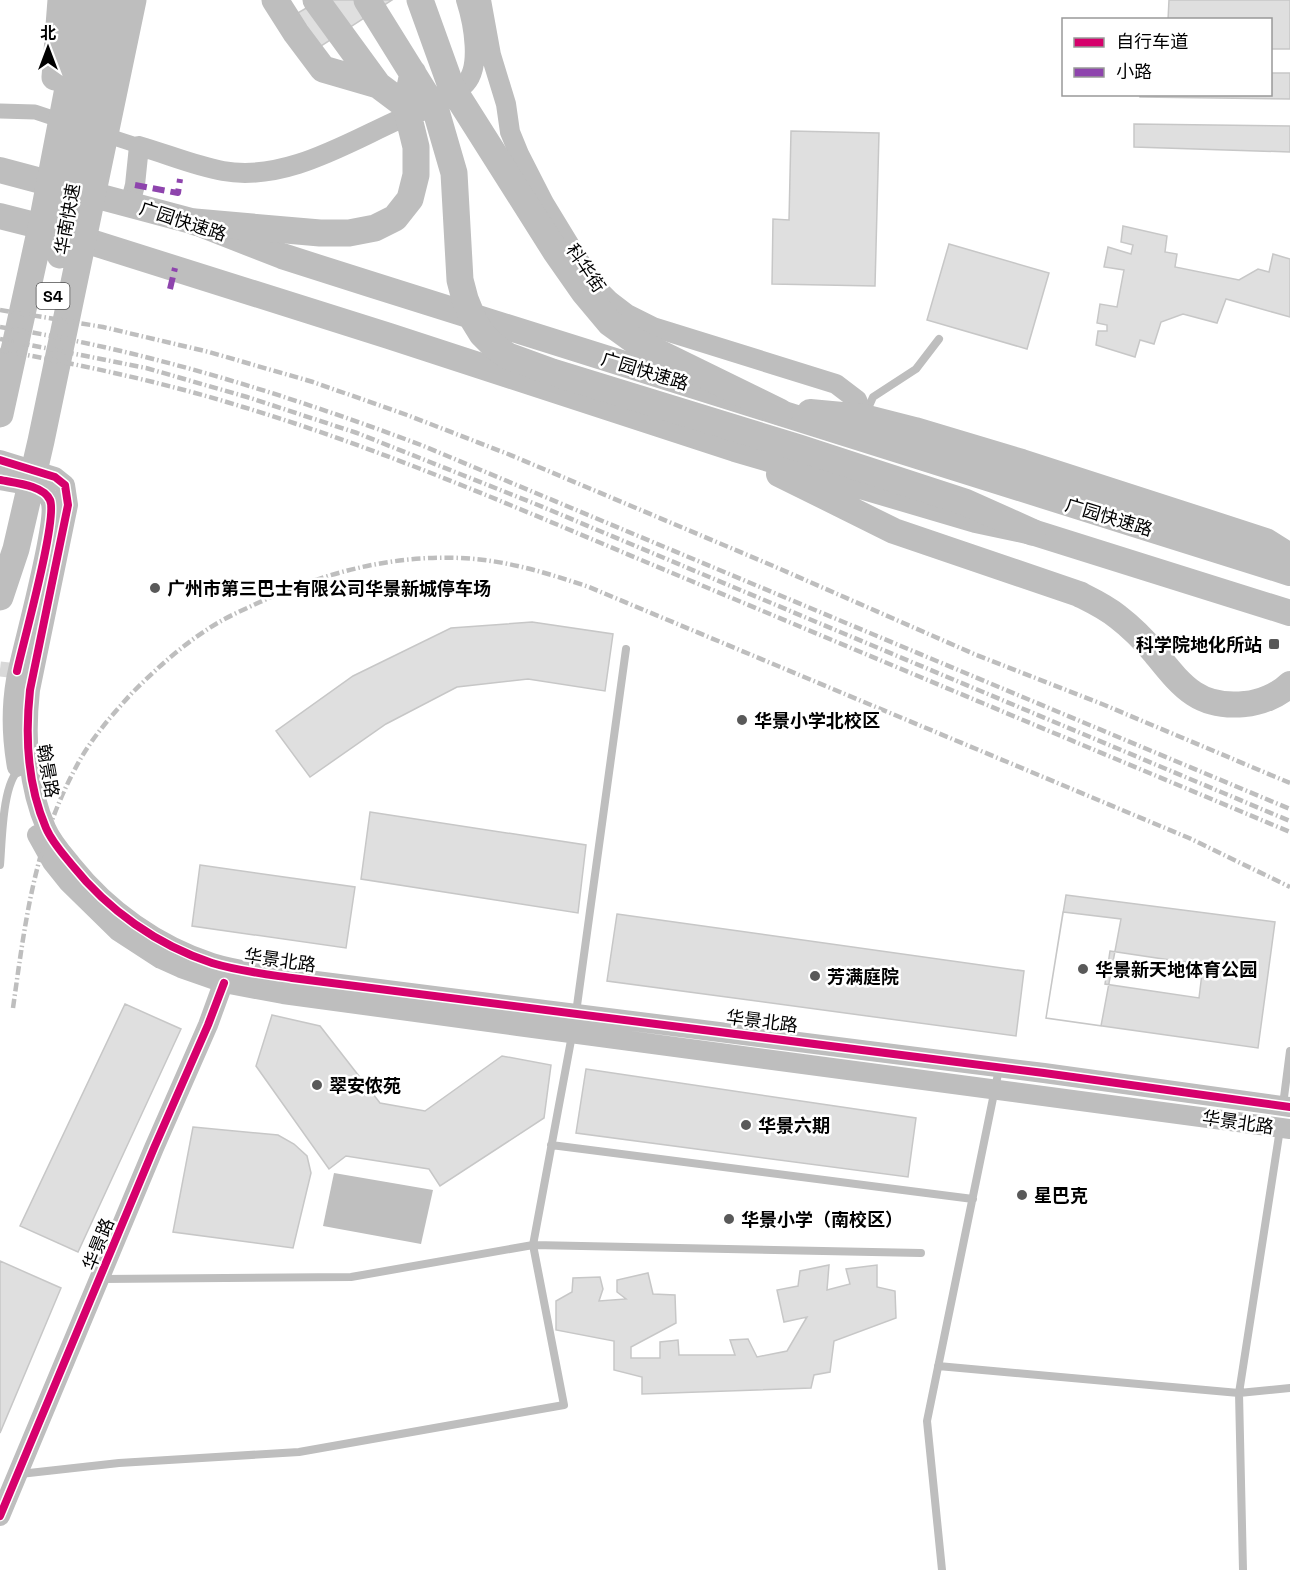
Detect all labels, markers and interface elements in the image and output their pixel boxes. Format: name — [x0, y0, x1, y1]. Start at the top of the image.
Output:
north arrow — [18, 18, 78, 78]
legend — [1062, 18, 1272, 96]
text: 北 — [40, 23, 56, 44]
text: 自行车道 — [1116, 30, 1188, 53]
text: 小路 — [1116, 60, 1152, 83]
street label: 华南快速 — [49, 182, 85, 256]
street label: 广园快速路 — [137, 196, 229, 246]
street label: 科华街 — [561, 239, 611, 297]
road number: S4 — [36, 283, 70, 309]
street label: 广园快速路 — [599, 347, 691, 395]
street label: 广园快速路 — [1063, 493, 1155, 541]
place label: 广州市第三巴士有限公司华景新城停车场 — [167, 577, 491, 600]
marker: 广州市第三巴士有限公司华景新城停车场 — [148, 581, 162, 595]
place label: 科学院地化所站 — [1136, 633, 1262, 656]
marker: 科学院地化所站 — [1267, 637, 1281, 651]
place label: 华景小学北校区 — [754, 709, 880, 732]
marker: 华景小学北校区 — [735, 713, 749, 727]
street label: 翰景路 — [32, 742, 64, 800]
street label: 华景北路 — [243, 944, 317, 976]
place label: 华景新天地体育公园 — [1095, 958, 1257, 981]
marker: 华景新天地体育公园 — [1076, 962, 1090, 976]
place label: 芳满庭院 — [827, 965, 899, 988]
marker: 芳满庭院 — [808, 969, 822, 983]
street label: 华景北路 — [725, 1005, 799, 1037]
place label: 翠安侬苑 — [329, 1074, 401, 1097]
marker: 翠安侬苑 — [310, 1078, 324, 1092]
street label: 华景北路 — [1201, 1106, 1275, 1138]
place label: 华景六期 — [758, 1114, 830, 1137]
marker: 华景六期 — [739, 1118, 753, 1132]
place label: 星巴克 — [1034, 1184, 1088, 1207]
marker: 星巴克 — [1015, 1188, 1029, 1202]
place label: 华景小学（南校区） — [741, 1208, 903, 1231]
marker: 华景小学（南校区） — [722, 1212, 736, 1226]
street label: 华景路 — [77, 1215, 119, 1273]

